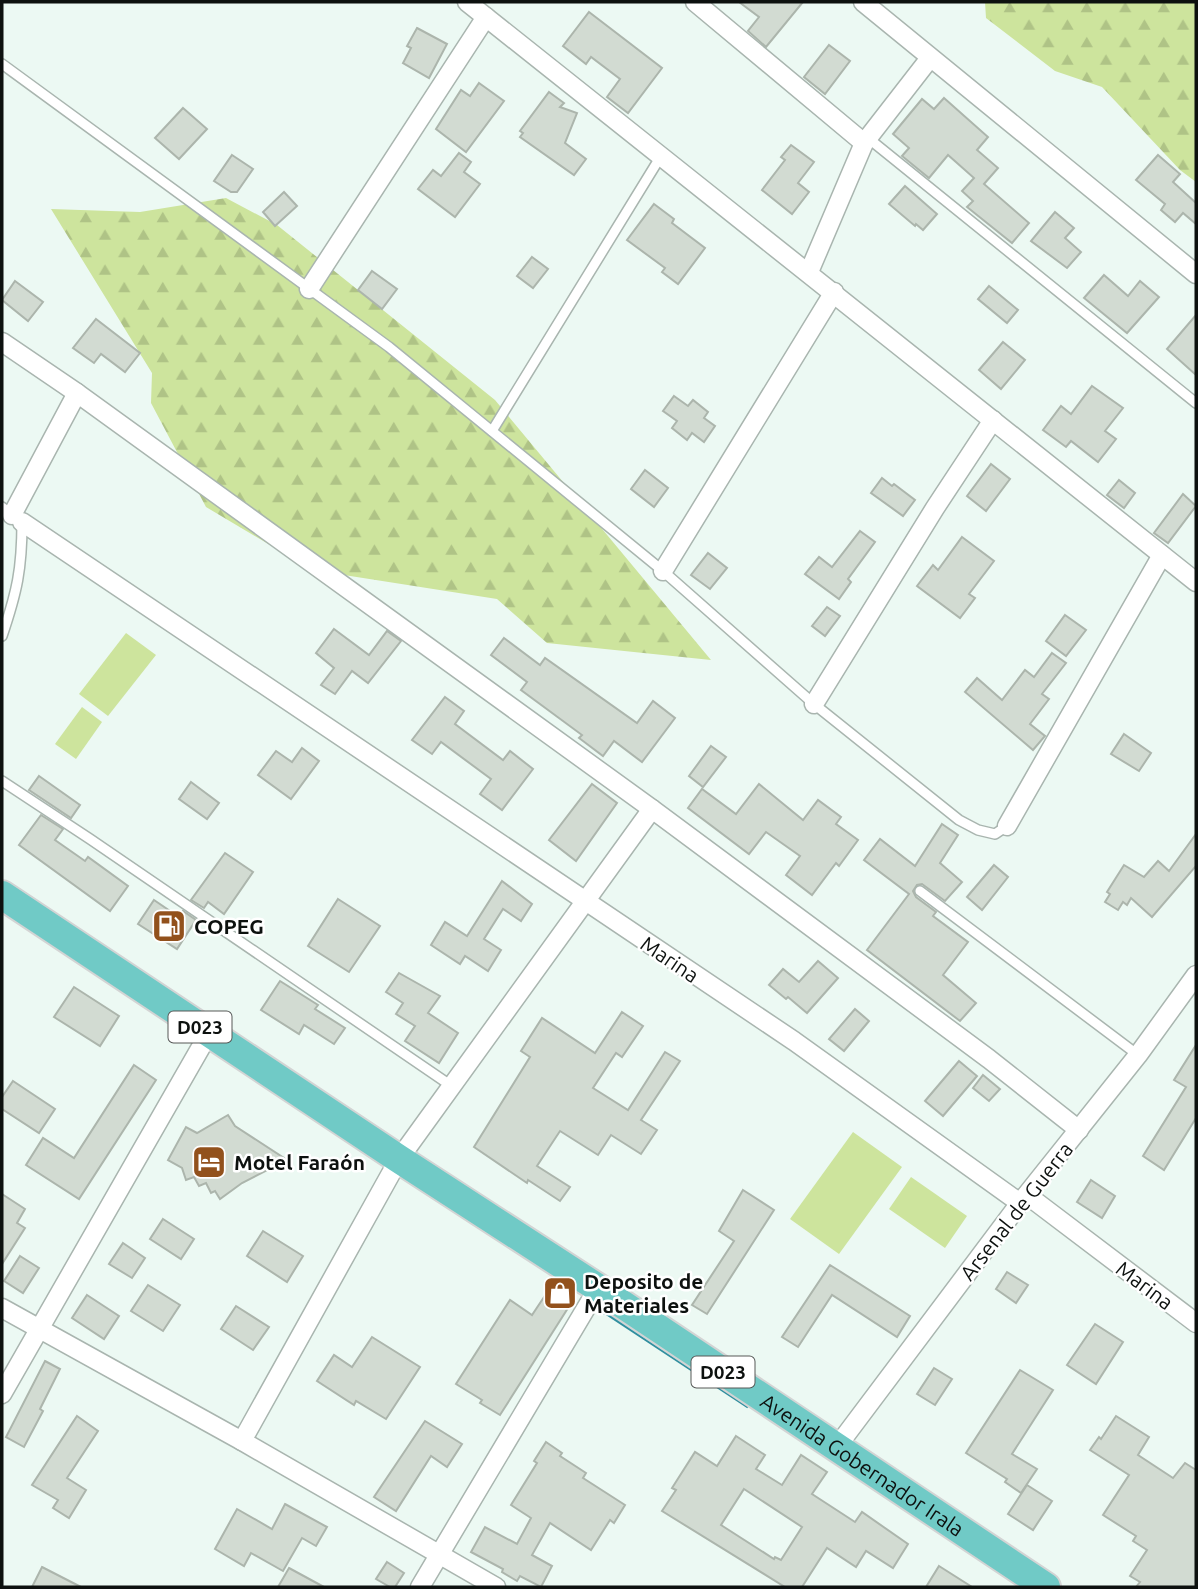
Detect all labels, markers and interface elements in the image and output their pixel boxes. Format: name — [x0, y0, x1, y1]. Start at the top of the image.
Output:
fuel station icon: COPEG — [150, 907, 188, 945]
place label: COPEG — [194, 914, 264, 938]
street label: Marina — [636, 931, 704, 987]
road number: D023 — [168, 1012, 232, 1042]
street label: Arsenal de Guerra — [955, 1137, 1077, 1285]
hotel icon: Motel Faraón — [190, 1143, 228, 1181]
place label: Motel Faraón — [234, 1150, 365, 1174]
street label: Marina — [1112, 1256, 1178, 1314]
place label: Deposito de Materiales — [584, 1269, 703, 1317]
shop icon: Deposito de Materiales — [541, 1274, 579, 1312]
road number: D023 — [692, 1356, 754, 1388]
street label: Avenida Gobernador Irala — [757, 1388, 969, 1541]

